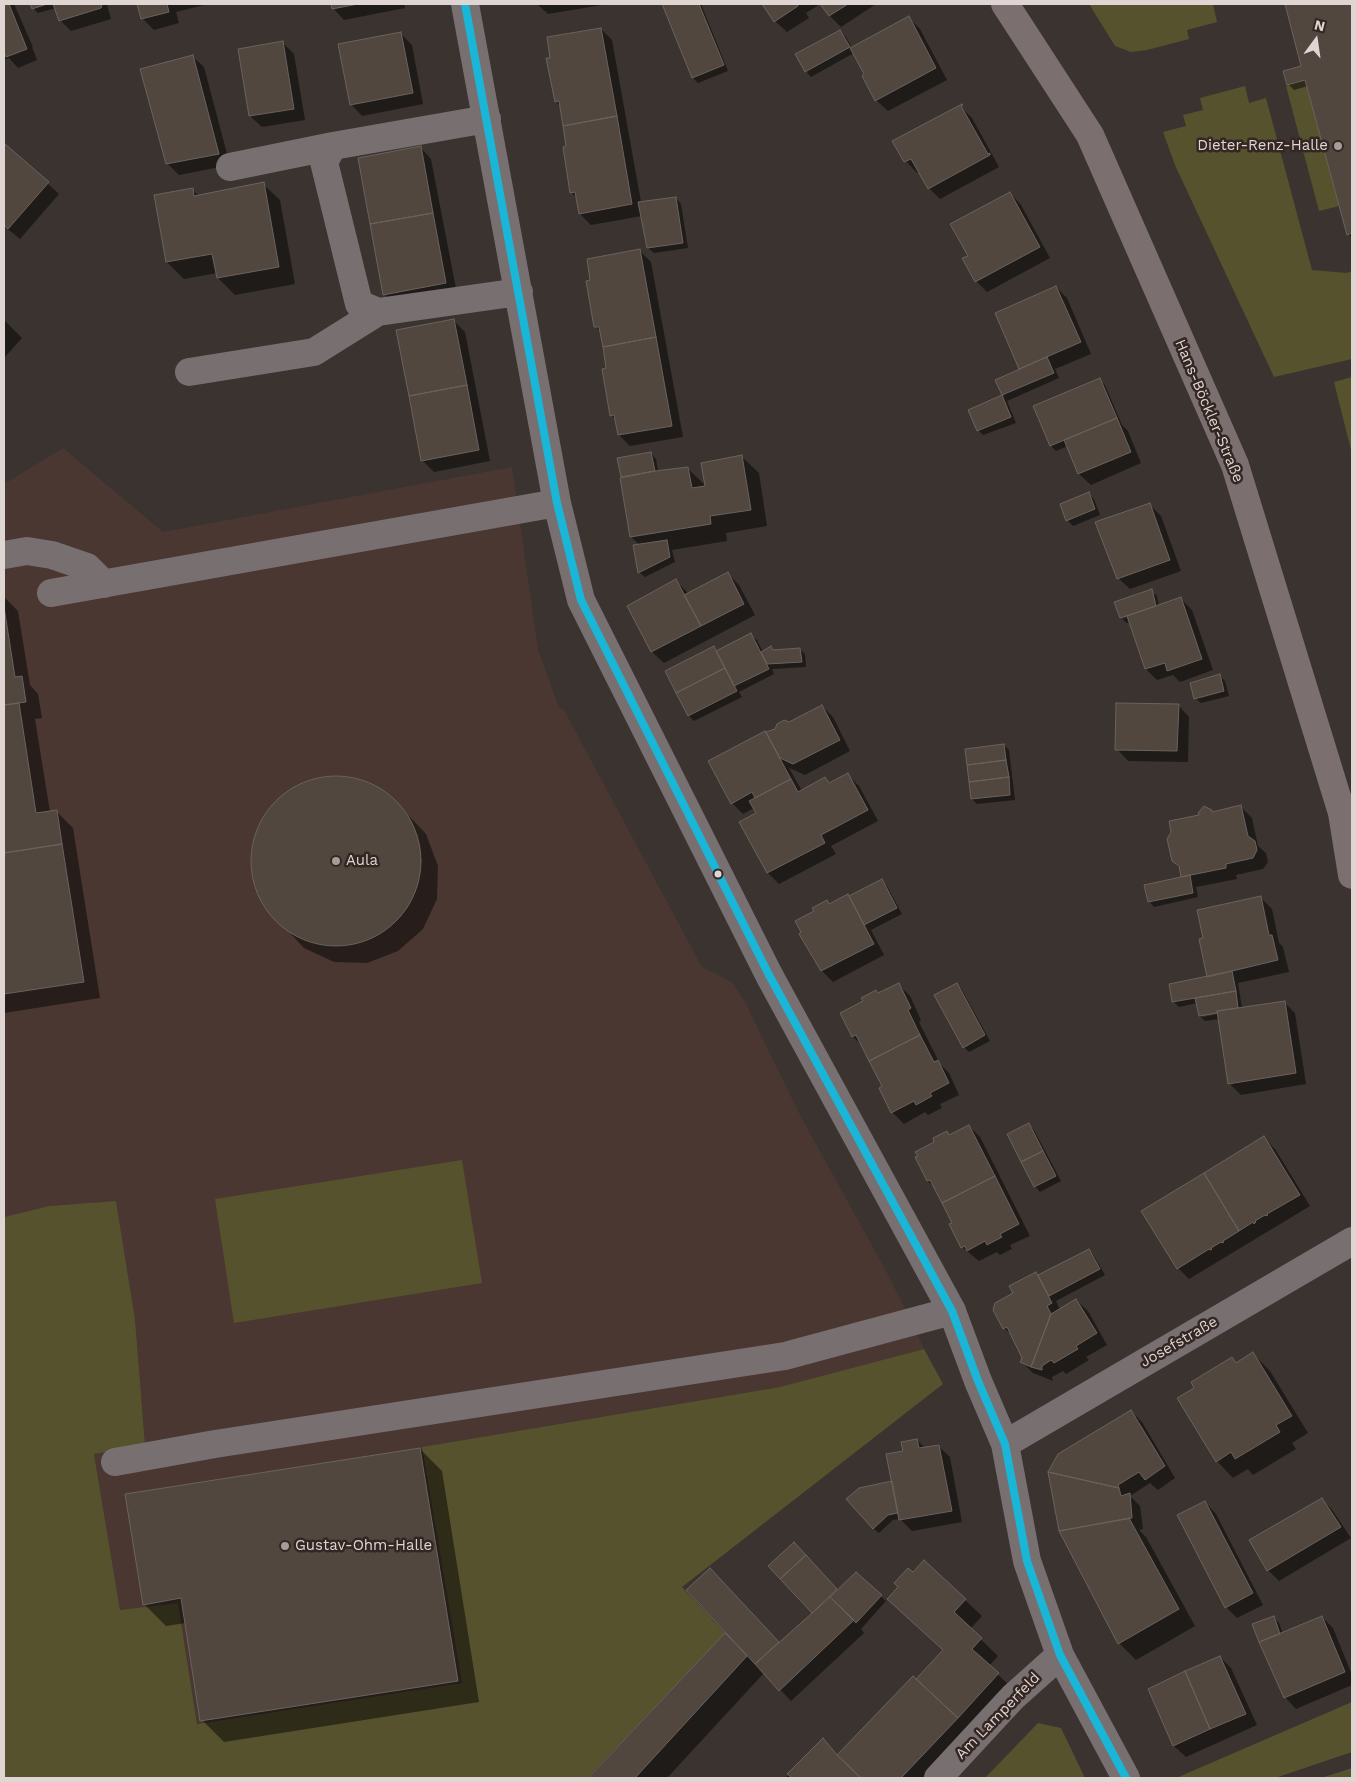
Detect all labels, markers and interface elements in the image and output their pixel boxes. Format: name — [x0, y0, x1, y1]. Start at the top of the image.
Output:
north arrow — [1291, 15, 1341, 65]
text: N — [1313, 16, 1327, 34]
place label: Dieter-Renz-Halle — [1197, 137, 1328, 155]
marker: Dieter-Renz-Halle — [1332, 140, 1344, 152]
street label: Hans-Böckler-Straße — [1171, 337, 1247, 485]
place label: Aula — [346, 852, 378, 870]
marker: Aula — [330, 855, 342, 867]
unlabelled marker — [713, 869, 723, 879]
street label: Josefstraße — [1137, 1313, 1221, 1371]
place label: Gustav-Ohm-Halle — [295, 1537, 432, 1555]
marker: Gustav-Ohm-Halle — [279, 1540, 291, 1552]
street label: Am Lamperfeld — [952, 1669, 1044, 1763]

